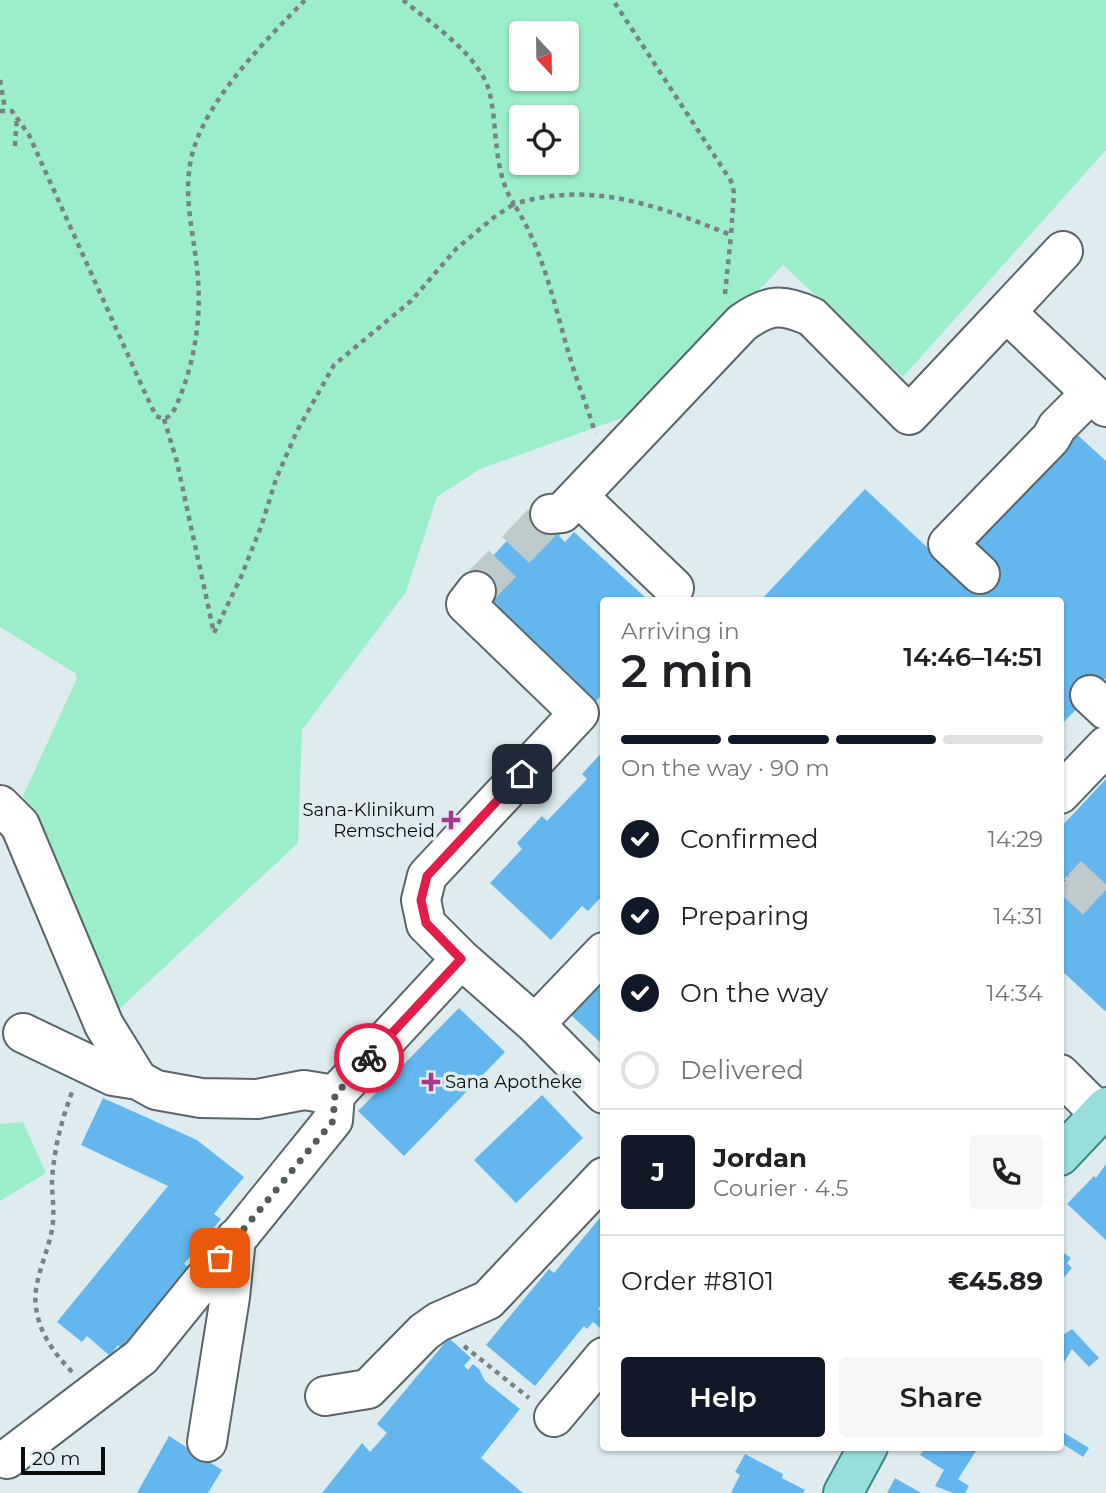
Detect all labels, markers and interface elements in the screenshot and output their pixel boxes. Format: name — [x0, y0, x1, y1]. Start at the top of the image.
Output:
north arrow — [509, 21, 579, 91]
map controls — [509, 21, 579, 175]
button: locate — [509, 105, 579, 175]
text: Arriving in — [621, 617, 740, 645]
text: 14:46–14:51 — [903, 641, 1043, 673]
text: 2 min — [621, 642, 754, 699]
pin — [492, 744, 552, 804]
text: On the way · 90 m — [621, 754, 830, 782]
icon: home — [503, 755, 541, 793]
place label: Sana-Klinikum Remscheid — [302, 799, 435, 842]
marker: Sana-Klinikum Remscheid — [441, 810, 461, 830]
icon: check — [621, 820, 659, 858]
text: Confirmed — [680, 823, 819, 855]
text: 14:29 — [987, 825, 1043, 853]
icon: check — [621, 897, 659, 935]
text: Preparing — [680, 900, 809, 932]
text: 14:31 — [993, 902, 1043, 930]
icon: check — [621, 974, 659, 1012]
text: On the way — [680, 977, 828, 1009]
text: 14:34 — [986, 979, 1043, 1007]
courier — [334, 1023, 404, 1093]
icon: bike — [350, 1039, 388, 1077]
text: Delivered — [680, 1054, 804, 1086]
place label: Sana Apotheke — [445, 1071, 582, 1093]
marker: Sana Apotheke — [423, 1074, 439, 1090]
button: phone — [969, 1135, 1043, 1209]
text: Jordan — [713, 1142, 807, 1174]
text: J — [651, 1156, 665, 1188]
text: Courier · 4.5 — [713, 1174, 848, 1202]
pin — [190, 1228, 250, 1288]
icon: bag — [201, 1239, 239, 1277]
text: Order #8101 — [621, 1265, 774, 1297]
text: €45.89 — [948, 1265, 1043, 1297]
button: Help — [621, 1357, 825, 1437]
button: Share — [839, 1357, 1043, 1437]
scale bar — [21, 1444, 105, 1476]
text: 20 m — [32, 1447, 80, 1470]

